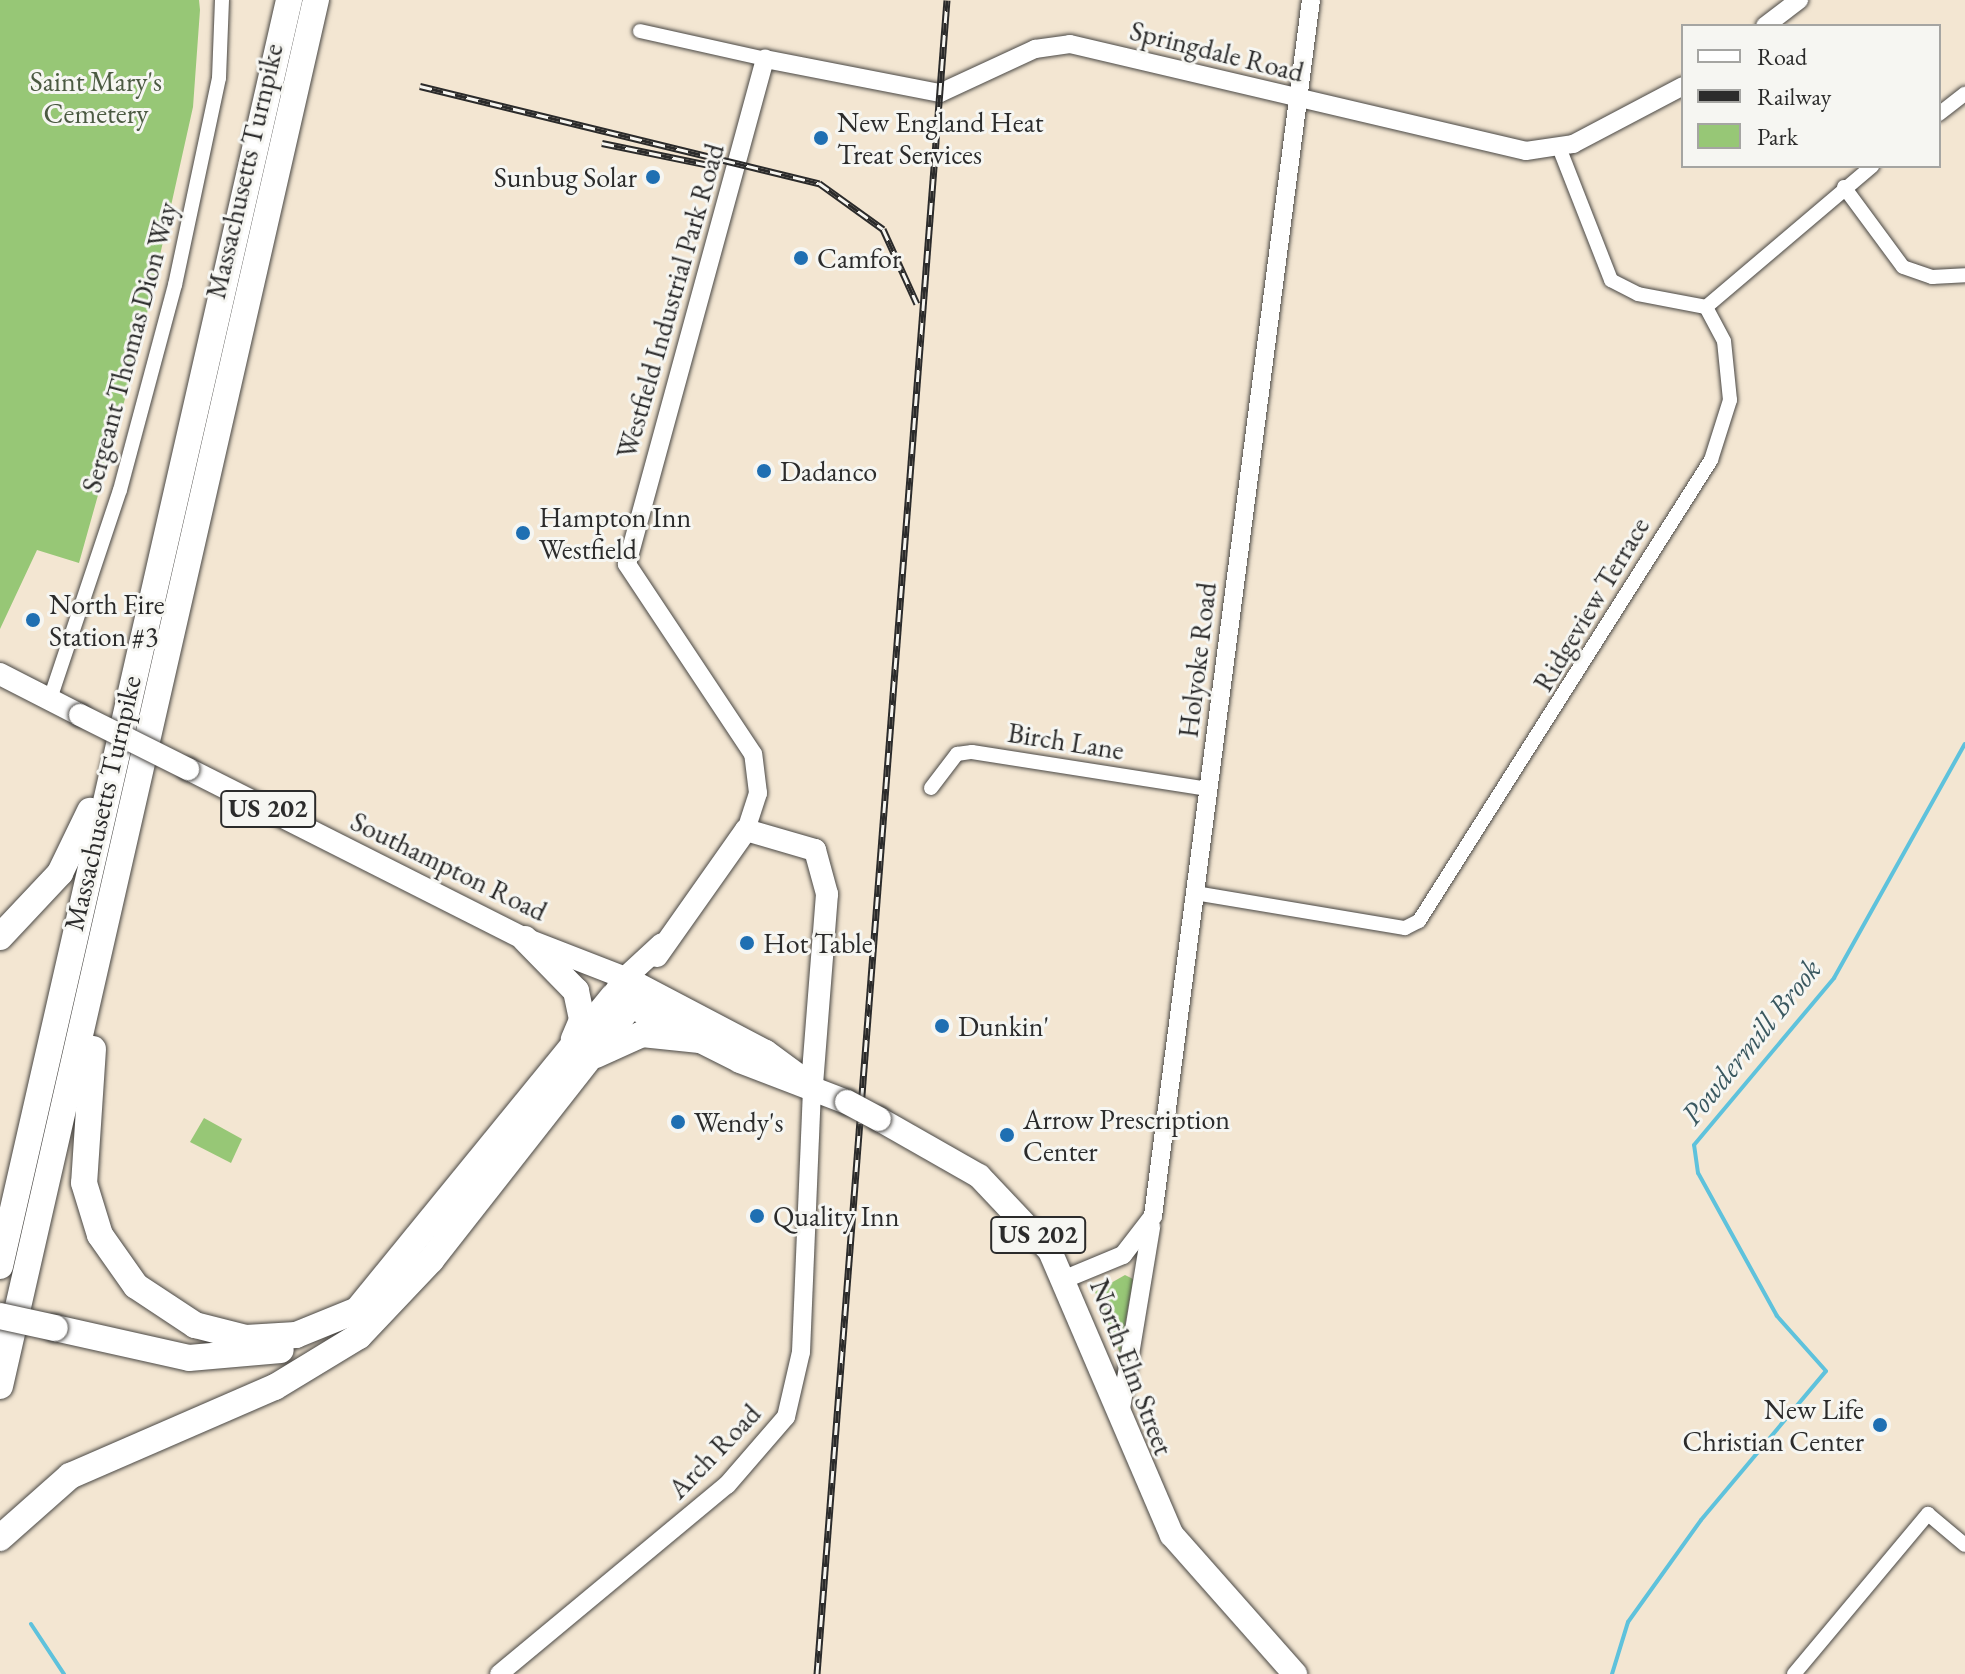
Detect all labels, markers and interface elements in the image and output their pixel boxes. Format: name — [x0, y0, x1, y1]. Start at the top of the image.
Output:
street label: Springdale Road — [1127, 13, 1307, 89]
legend — [1681, 24, 1941, 168]
street label: Massachusetts Turnpike — [198, 40, 290, 302]
text: Road — [1757, 41, 1807, 72]
park label: Saint Mary's Cemetery — [30, 64, 162, 130]
text: Railway — [1757, 81, 1831, 112]
place label: New England Heat Treat Services — [837, 105, 1044, 171]
text: Park — [1757, 121, 1798, 152]
marker: New England Heat Treat Services — [812, 129, 830, 147]
street label: Westfield Industrial Park Road — [609, 140, 731, 462]
place label: Sunbug Solar — [494, 160, 637, 194]
marker: Sunbug Solar — [644, 168, 662, 186]
street label: Sergeant Thomas Dion Way — [74, 198, 184, 496]
place label: Camfor — [817, 241, 901, 275]
marker: Camfor — [792, 249, 810, 267]
place label: Dadanco — [780, 454, 877, 488]
marker: Dadanco — [755, 462, 773, 480]
place label: Hampton Inn Westfield — [539, 500, 691, 566]
street label: Ridgeview Terrace — [1526, 511, 1656, 697]
marker: Hampton Inn Westfield — [514, 524, 532, 542]
street label: Holyoke Road — [1171, 580, 1223, 740]
place label: North Fire Station #3 — [49, 587, 165, 653]
marker: North Fire Station #3 — [24, 611, 42, 629]
street label: Massachusetts Turnpike — [56, 672, 148, 934]
street label: Birch Lane — [1005, 715, 1127, 767]
road number: US 202 — [220, 787, 316, 831]
street label: Southampton Road — [345, 804, 553, 928]
place label: Hot Table — [763, 926, 873, 960]
marker: Hot Table — [738, 934, 756, 952]
water label: Powdermill Brook — [1673, 952, 1829, 1132]
place label: Dunkin' — [958, 1009, 1049, 1043]
marker: Dunkin' — [933, 1017, 951, 1035]
place label: Arrow Prescription Center — [1023, 1102, 1230, 1168]
place label: Wendy's — [694, 1105, 784, 1139]
marker: Wendy's — [669, 1113, 687, 1131]
marker: Arrow Prescription Center — [998, 1126, 1016, 1144]
place label: Quality Inn — [773, 1199, 900, 1233]
marker: Quality Inn — [748, 1207, 766, 1225]
road number: US 202 — [990, 1213, 1086, 1257]
street label: North Elm Street — [1083, 1274, 1181, 1460]
place label: New Life Christian Center — [1683, 1392, 1864, 1458]
street label: Arch Road — [661, 1397, 767, 1505]
marker: New Life Christian Center — [1871, 1416, 1889, 1434]

